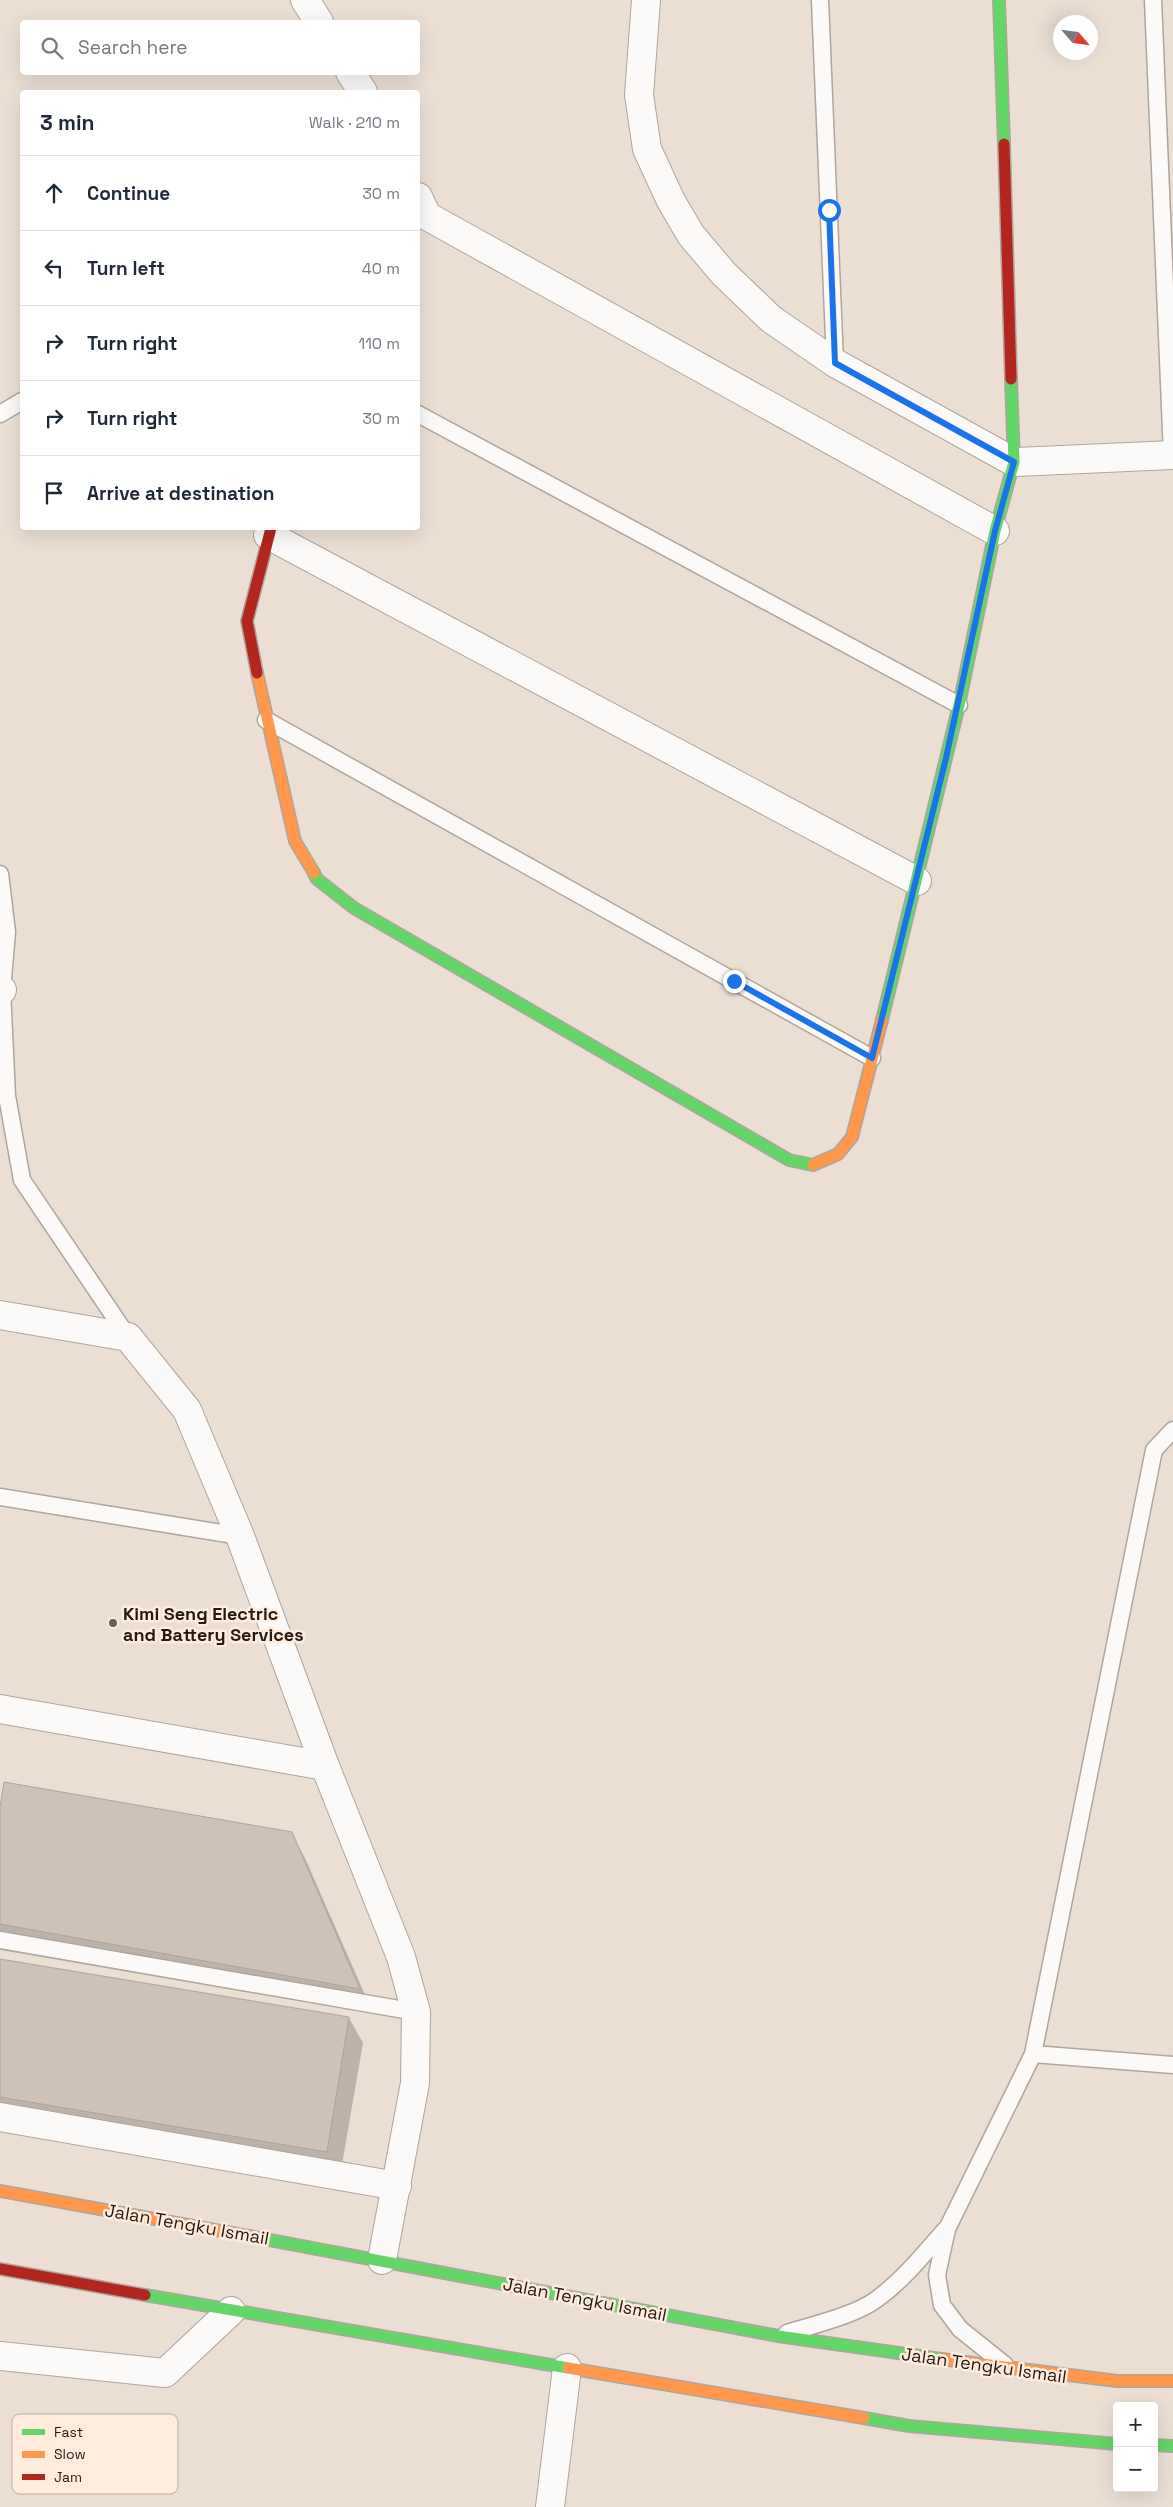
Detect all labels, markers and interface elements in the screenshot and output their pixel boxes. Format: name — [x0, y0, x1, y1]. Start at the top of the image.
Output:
north arrow — [1053, 15, 1098, 60]
search box — [20, 20, 420, 75]
icon: search — [38, 34, 66, 62]
text: Search here — [78, 35, 188, 60]
text: 3 min — [40, 109, 95, 136]
text: Walk · 210 m — [309, 112, 400, 133]
icon: ahead — [40, 179, 68, 207]
text: Continue — [87, 181, 170, 206]
text: 30 m — [362, 183, 400, 204]
route start — [818, 199, 841, 222]
icon: left — [40, 254, 68, 282]
text: Turn left — [87, 256, 165, 281]
text: 40 m — [362, 258, 400, 279]
icon: right — [40, 329, 68, 357]
text: Turn right — [87, 331, 177, 356]
text: 110 m — [358, 333, 400, 354]
icon: right — [40, 404, 68, 432]
text: Turn right — [87, 406, 177, 431]
text: 30 m — [362, 408, 400, 429]
icon: arrive — [40, 479, 68, 507]
text: Arrive at destination — [87, 481, 275, 506]
route end — [723, 970, 746, 993]
place label: Kimi Seng Electric and Battery Services — [123, 1602, 304, 1646]
marker: Kimi Seng Electric and Battery Services — [107, 1617, 119, 1629]
street label: Jalan Tengku Ismail — [103, 2198, 271, 2250]
street label: Jalan Tengku Ismail — [501, 2272, 669, 2326]
street label: Jalan Tengku Ismail — [900, 2342, 1068, 2388]
map controls — [1113, 2402, 1158, 2492]
button: + — [1113, 2402, 1158, 2447]
legend — [12, 2414, 178, 2494]
text: Fast — [54, 2423, 83, 2441]
text: Slow — [54, 2445, 86, 2463]
button: − — [1113, 2447, 1158, 2492]
text: Jam — [54, 2468, 82, 2486]

